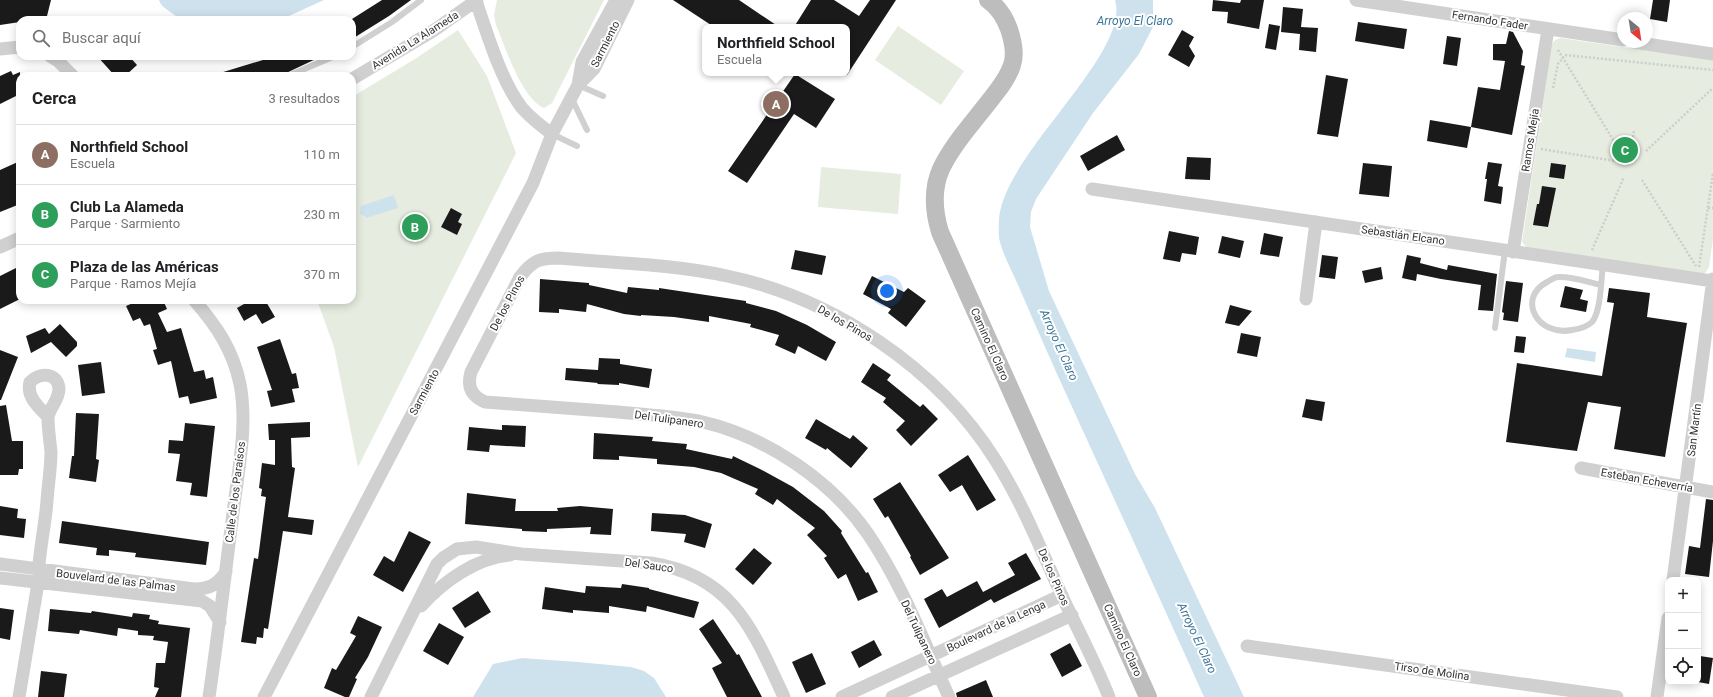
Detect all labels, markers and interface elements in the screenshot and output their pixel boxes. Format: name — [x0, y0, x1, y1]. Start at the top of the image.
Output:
street label: Avenida La Alameda — [369, 8, 461, 72]
street label: Fernando Fader — [1451, 8, 1529, 33]
north arrow — [1617, 12, 1653, 48]
water label: Arroyo El Claro — [1096, 14, 1174, 28]
search box — [16, 16, 356, 60]
street label: Sarmiento — [588, 19, 623, 70]
popup — [702, 24, 850, 76]
icon: search — [30, 27, 52, 49]
text: Buscar aquí — [62, 29, 141, 47]
text: Northfield School — [717, 34, 835, 52]
text: Escuela — [717, 52, 762, 67]
text: Cerca — [32, 88, 76, 108]
pin: A — [763, 89, 789, 119]
text: 3 resultados — [268, 91, 340, 106]
street label: Ramos Mejía — [1519, 108, 1542, 173]
pin: C — [1612, 135, 1638, 165]
text: Northfield School — [70, 138, 188, 156]
text: A — [41, 147, 49, 162]
text: 110 m — [303, 147, 340, 162]
text: Escuela — [70, 156, 115, 171]
text: Club La Alameda — [70, 198, 184, 216]
text: B — [41, 207, 49, 222]
text: 230 m — [303, 207, 340, 222]
pin: B — [402, 212, 428, 242]
text: Parque · Sarmiento — [70, 216, 180, 231]
street label: Sebastián Elcano — [1360, 223, 1446, 248]
text: Plaza de las Américas — [70, 258, 219, 276]
text: C — [41, 267, 49, 282]
text: 370 m — [303, 267, 340, 282]
street label: De los Pinos — [487, 273, 528, 333]
text: Parque · Ramos Mejía — [70, 276, 196, 291]
your location — [877, 281, 897, 301]
street label: De los Pinos — [815, 303, 875, 344]
street label: Camino El Claro — [968, 306, 1011, 382]
water label: Arroyo El Claro — [1037, 306, 1081, 383]
street label: Sarmiento — [407, 367, 442, 417]
street label: San Martín — [1685, 403, 1704, 457]
street label: Del Tulipanero — [634, 408, 704, 431]
street label: Calle de los Paraísos — [223, 440, 248, 543]
street label: Esteban Echeverría — [1600, 466, 1694, 495]
street label: De los Pinos — [1035, 547, 1072, 608]
street label: Del Sauco — [624, 556, 674, 575]
street label: Bouvelard de las Palmas — [56, 567, 177, 594]
map controls — [1665, 577, 1701, 685]
button: + — [1665, 577, 1701, 613]
street label: Del Tulipanero — [898, 598, 939, 667]
street label: Boulevard de la Lenga — [945, 598, 1048, 655]
water label: Arroyo El Claro — [1174, 599, 1220, 676]
street label: Camino El Claro — [1101, 602, 1144, 678]
button: − — [1665, 613, 1701, 649]
button: locate — [1665, 649, 1701, 685]
street label: Tirso de Molina — [1394, 660, 1470, 683]

